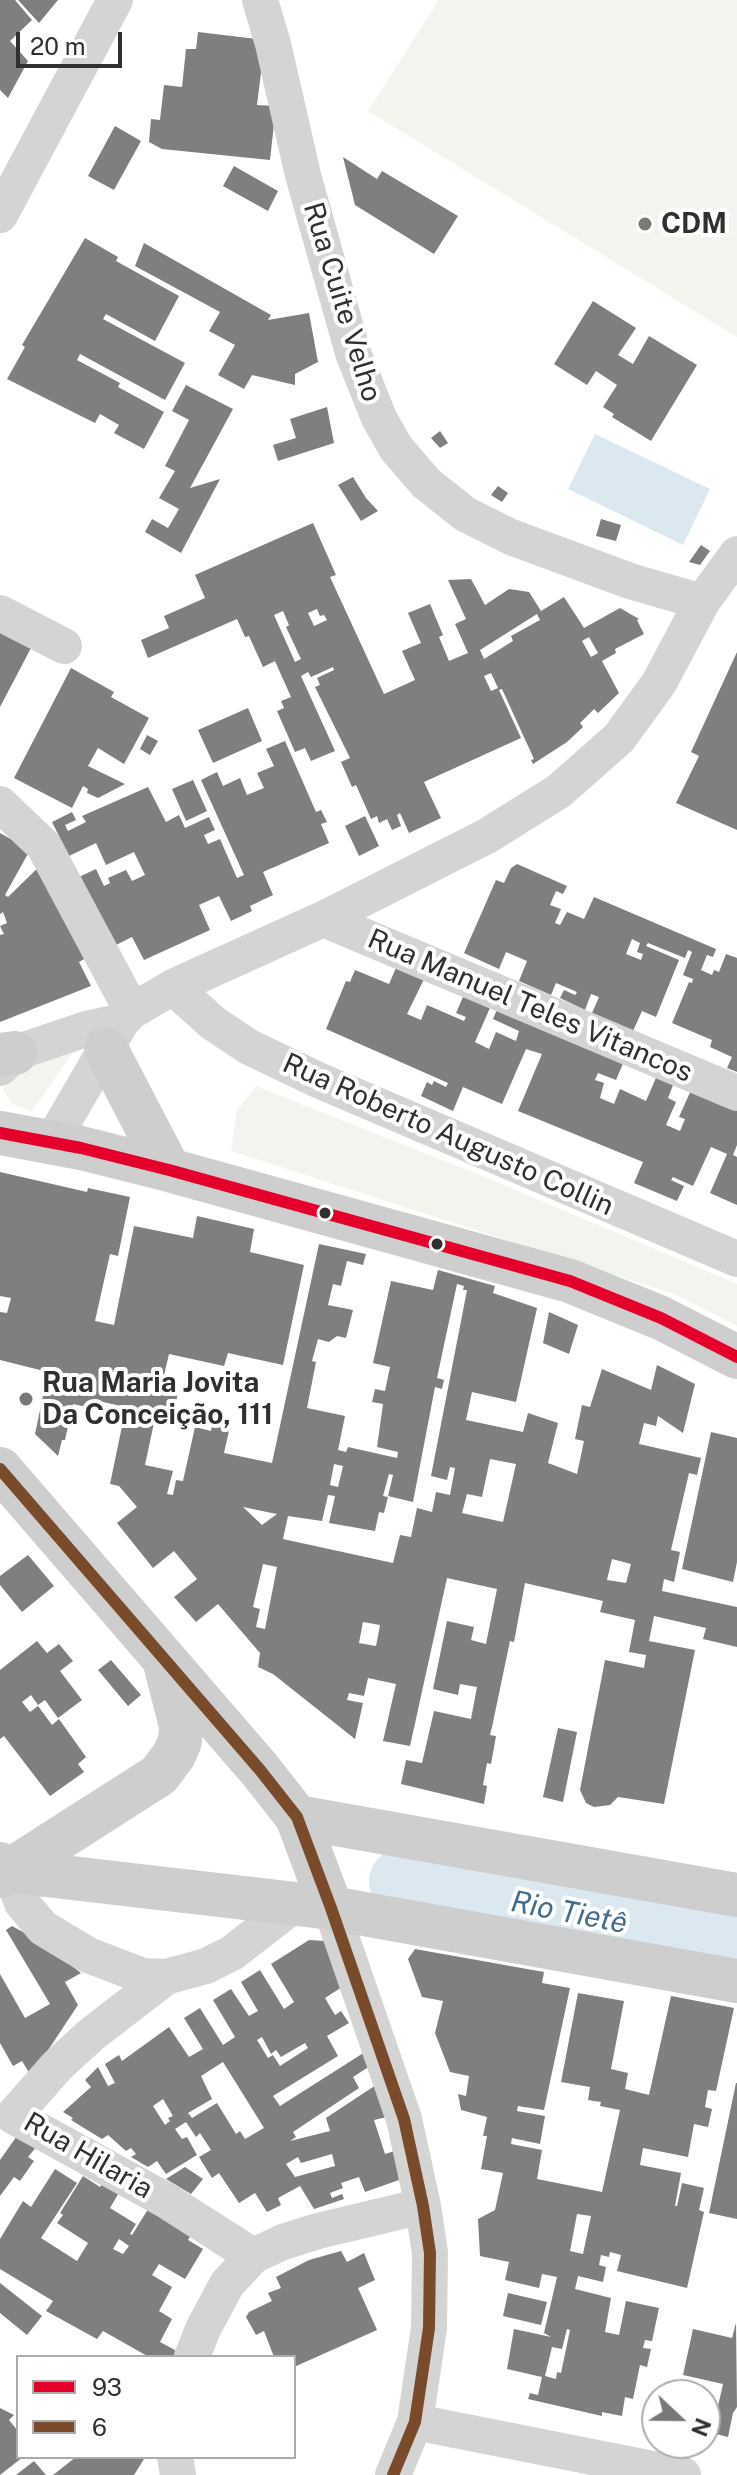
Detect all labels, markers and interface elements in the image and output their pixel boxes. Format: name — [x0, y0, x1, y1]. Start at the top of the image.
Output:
scale bar — [20, 16, 126, 66]
text: 20 m — [30, 32, 86, 60]
street label: Rua Cuite Velho — [296, 198, 388, 406]
place label: CDM — [661, 207, 727, 241]
marker: CDM — [636, 215, 654, 233]
street label: Rua Manuel Teles Vitancos — [363, 922, 697, 1090]
street label: Rua Roberto Augusto Collin — [277, 1047, 619, 1223]
unlabelled marker — [317, 1205, 333, 1221]
unlabelled marker — [429, 1236, 445, 1252]
place label: Rua Maria Jovita Da Conceição, 111 — [42, 1366, 273, 1432]
marker: Rua Maria Jovita Da Conceição, 111 — [17, 1390, 35, 1408]
water label: Rio Tietê — [508, 1884, 630, 1942]
street label: Rua Hilaria — [18, 2106, 158, 2206]
legend — [16, 2355, 296, 2459]
text: 93 — [92, 2373, 122, 2401]
north arrow — [641, 2379, 721, 2459]
text: 6 — [92, 2413, 107, 2441]
text: N — [686, 2414, 717, 2440]

